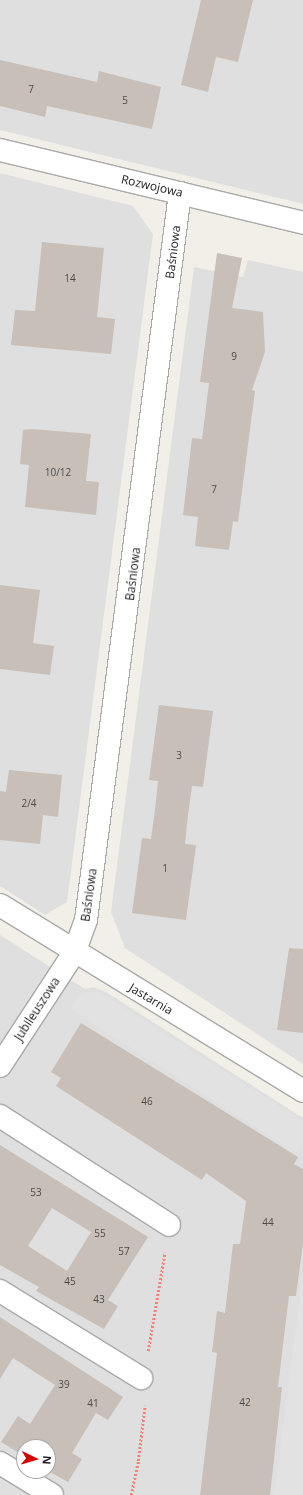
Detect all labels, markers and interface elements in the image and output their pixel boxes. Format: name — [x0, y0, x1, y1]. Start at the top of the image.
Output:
house number: 7 — [28, 84, 34, 96]
house number: 5 — [122, 95, 128, 107]
street label: Rozwojowa — [120, 172, 184, 200]
street label: Baśniowa — [163, 224, 183, 280]
house number: 14 — [64, 273, 76, 285]
house number: 9 — [231, 351, 237, 363]
house number: 10/12 — [45, 467, 71, 479]
house number: 7 — [211, 484, 217, 496]
street label: Baśniowa — [123, 546, 143, 602]
house number: 3 — [176, 750, 182, 762]
house number: 2/4 — [21, 798, 37, 810]
house number: 1 — [162, 863, 168, 875]
street label: Baśniowa — [78, 867, 100, 923]
street label: Jubileuszowa — [11, 975, 63, 1043]
street label: Jastarnia — [126, 980, 176, 1018]
house number: 46 — [141, 1096, 153, 1108]
house number: 53 — [30, 1187, 42, 1199]
house number: 44 — [262, 1217, 274, 1229]
house number: 55 — [94, 1228, 106, 1240]
house number: 57 — [118, 1246, 130, 1258]
house number: 45 — [64, 1276, 76, 1288]
house number: 43 — [93, 1294, 105, 1306]
house number: 39 — [58, 1379, 70, 1391]
house number: 42 — [239, 1397, 251, 1409]
house number: 41 — [87, 1398, 99, 1410]
north arrow — [16, 1439, 56, 1479]
text: N — [40, 1455, 55, 1465]

